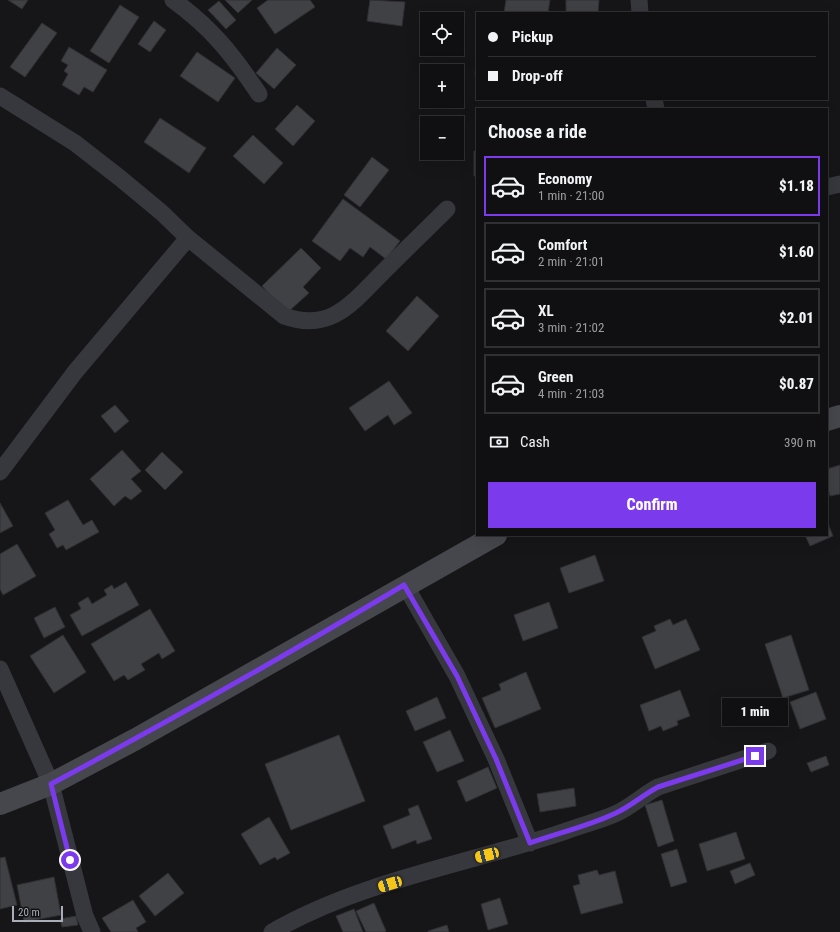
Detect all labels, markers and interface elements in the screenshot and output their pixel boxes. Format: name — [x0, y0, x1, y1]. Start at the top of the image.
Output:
map controls — [420, 12, 464, 160]
button: locate — [420, 12, 464, 56]
text: Pickup — [512, 28, 553, 46]
button: + — [420, 64, 464, 108]
text: Drop-off — [512, 67, 563, 85]
button: − — [420, 116, 464, 160]
text: Choose a ride — [488, 121, 587, 142]
icon: car — [490, 168, 526, 204]
text: Economy — [538, 170, 592, 188]
text: $1.18 — [779, 177, 814, 195]
text: 1 min · 21:00 — [538, 188, 604, 203]
icon: car — [490, 234, 526, 270]
text: Comfort — [538, 236, 587, 254]
text: $1.60 — [779, 243, 814, 261]
text: 2 min · 21:01 — [538, 254, 604, 269]
icon: car — [490, 300, 526, 336]
text: XL — [538, 302, 554, 320]
text: $2.01 — [779, 309, 814, 327]
text: 3 min · 21:02 — [538, 320, 604, 335]
icon: car — [490, 366, 526, 402]
text: Green — [538, 368, 573, 386]
text: $0.87 — [779, 375, 814, 393]
text: 4 min · 21:03 — [538, 386, 604, 401]
icon: cash — [488, 431, 510, 453]
text: Cash — [520, 433, 550, 451]
text: 390 m — [784, 435, 816, 450]
button: Confirm — [488, 482, 816, 528]
callout: 1 min — [722, 698, 788, 726]
text: 1 min — [741, 704, 769, 719]
route end — [746, 747, 764, 765]
car — [474, 846, 500, 864]
route start — [61, 851, 79, 869]
car — [377, 875, 403, 893]
scale bar — [12, 904, 63, 923]
text: 20 m — [18, 906, 40, 919]

